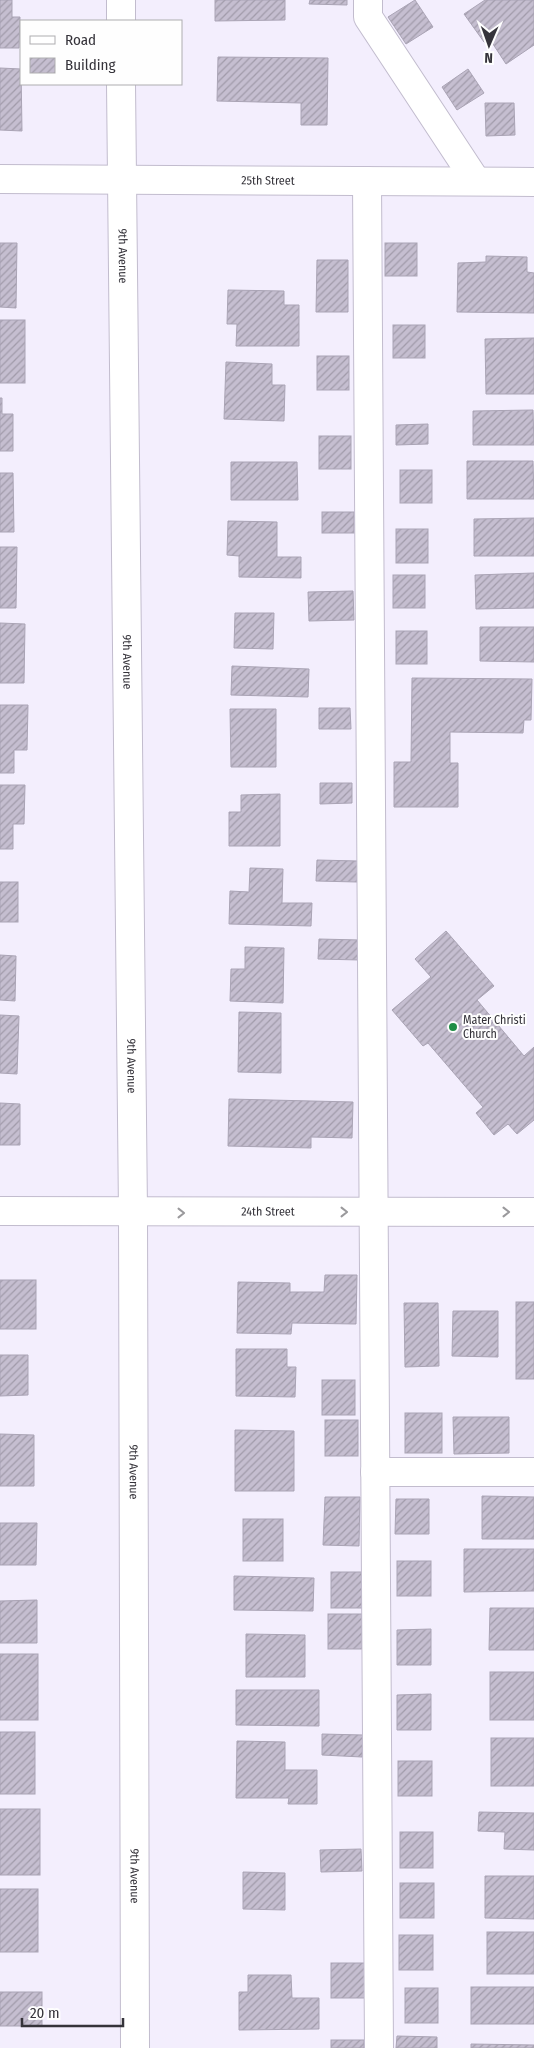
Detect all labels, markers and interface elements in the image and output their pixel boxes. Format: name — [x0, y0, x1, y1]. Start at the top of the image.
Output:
legend — [20, 20, 182, 85]
north arrow — [464, 20, 514, 70]
text: Road — [65, 31, 96, 49]
text: N — [484, 49, 493, 66]
text: Building — [65, 56, 116, 74]
street label: 25th Street — [241, 173, 295, 188]
street label: 9th Avenue — [116, 228, 130, 284]
street label: 9th Avenue — [120, 634, 134, 690]
place label: Mater Christi Church — [463, 1013, 526, 1041]
marker: Mater Christi Church — [447, 1021, 459, 1033]
street label: 9th Avenue — [124, 1038, 139, 1094]
street label: 24th Street — [241, 1204, 295, 1219]
one-way arrow — [340, 1207, 348, 1217]
one-way arrow — [503, 1207, 511, 1217]
one-way arrow — [178, 1208, 186, 1218]
street label: 9th Avenue — [127, 1444, 141, 1500]
street label: 9th Avenue — [128, 1848, 142, 1904]
scale bar — [22, 1996, 124, 2028]
text: 20 m — [30, 2004, 60, 2022]

